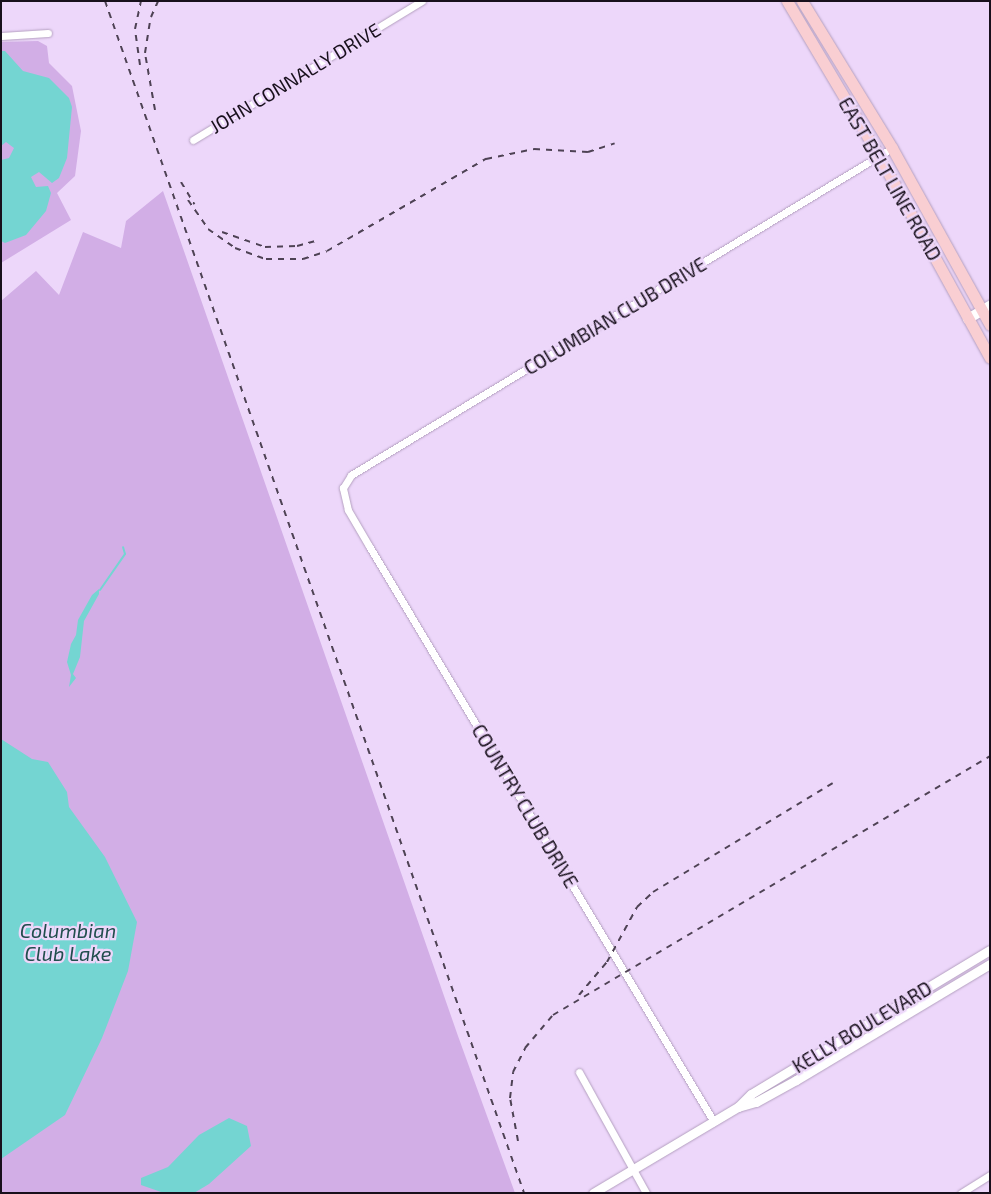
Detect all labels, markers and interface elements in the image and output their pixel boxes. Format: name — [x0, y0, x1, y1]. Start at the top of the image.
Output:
street label: JOHN CONNALLY DRIVE — [205, 18, 385, 138]
street label: EAST BELT LINE ROAD — [834, 93, 946, 265]
street label: COLUMBIAN CLUB DRIVE — [520, 252, 710, 380]
street label: COUNTRY CLUB DRIVE — [467, 720, 583, 892]
water label: Columbian Club Lake — [20, 919, 116, 966]
street label: KELLY BOULEVARD — [788, 976, 936, 1078]

